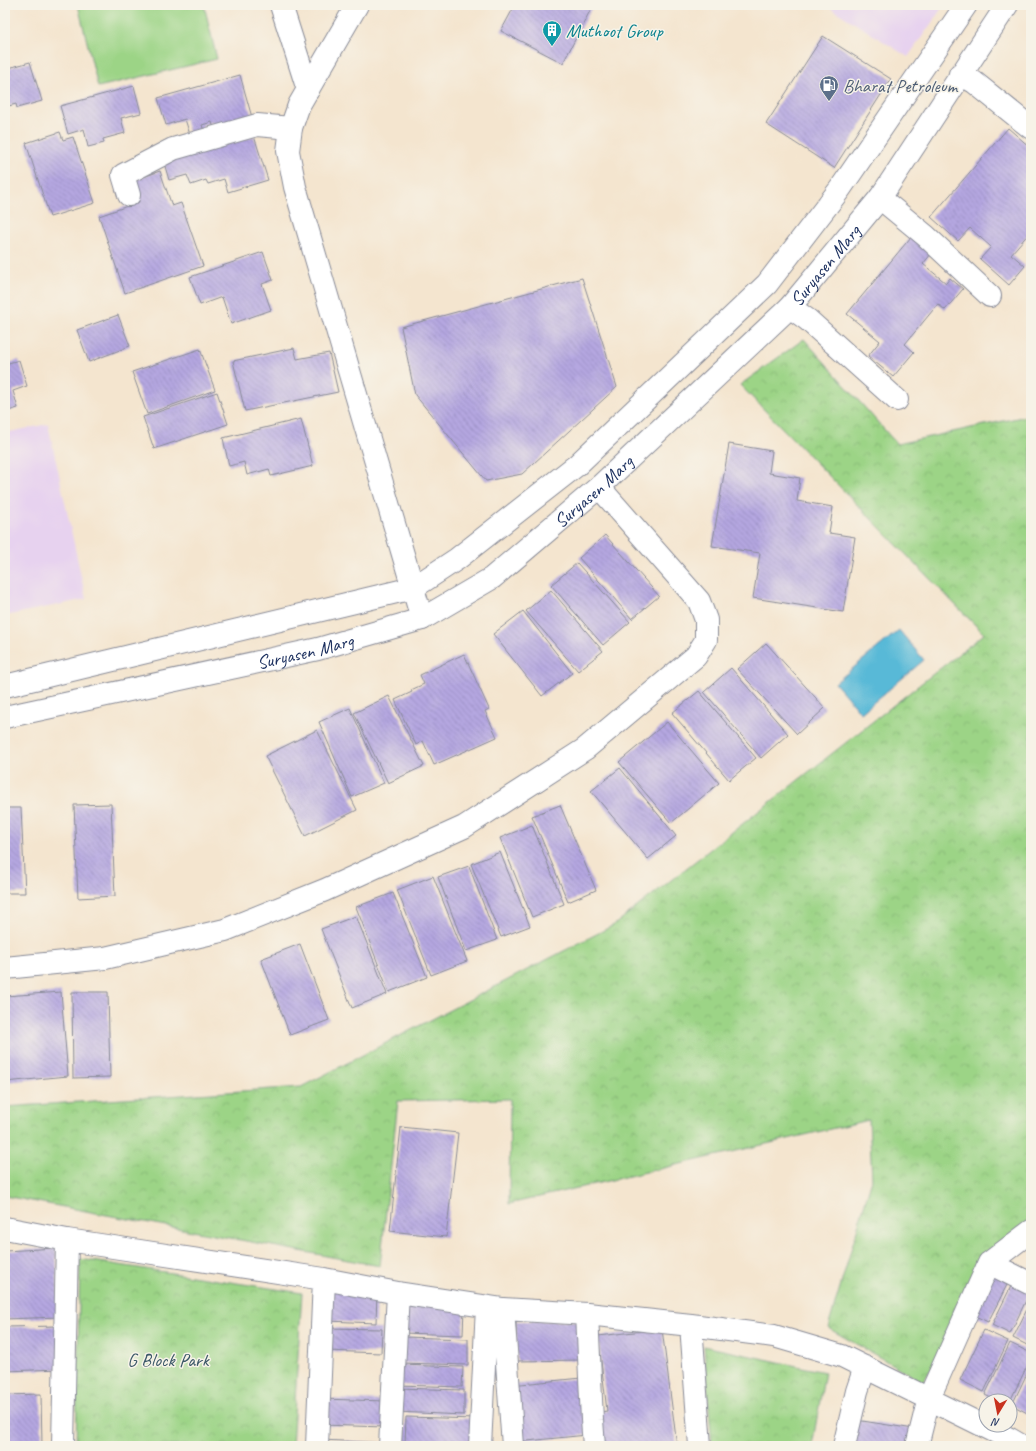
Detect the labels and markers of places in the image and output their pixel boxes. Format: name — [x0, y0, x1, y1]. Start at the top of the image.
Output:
building icon: Muthoot Group — [541, 19, 563, 47]
place label: Muthoot Group — [566, 19, 665, 43]
fuel station icon: Bharat Petroleum — [818, 74, 840, 102]
place label: Bharat Petroleum — [843, 74, 960, 98]

